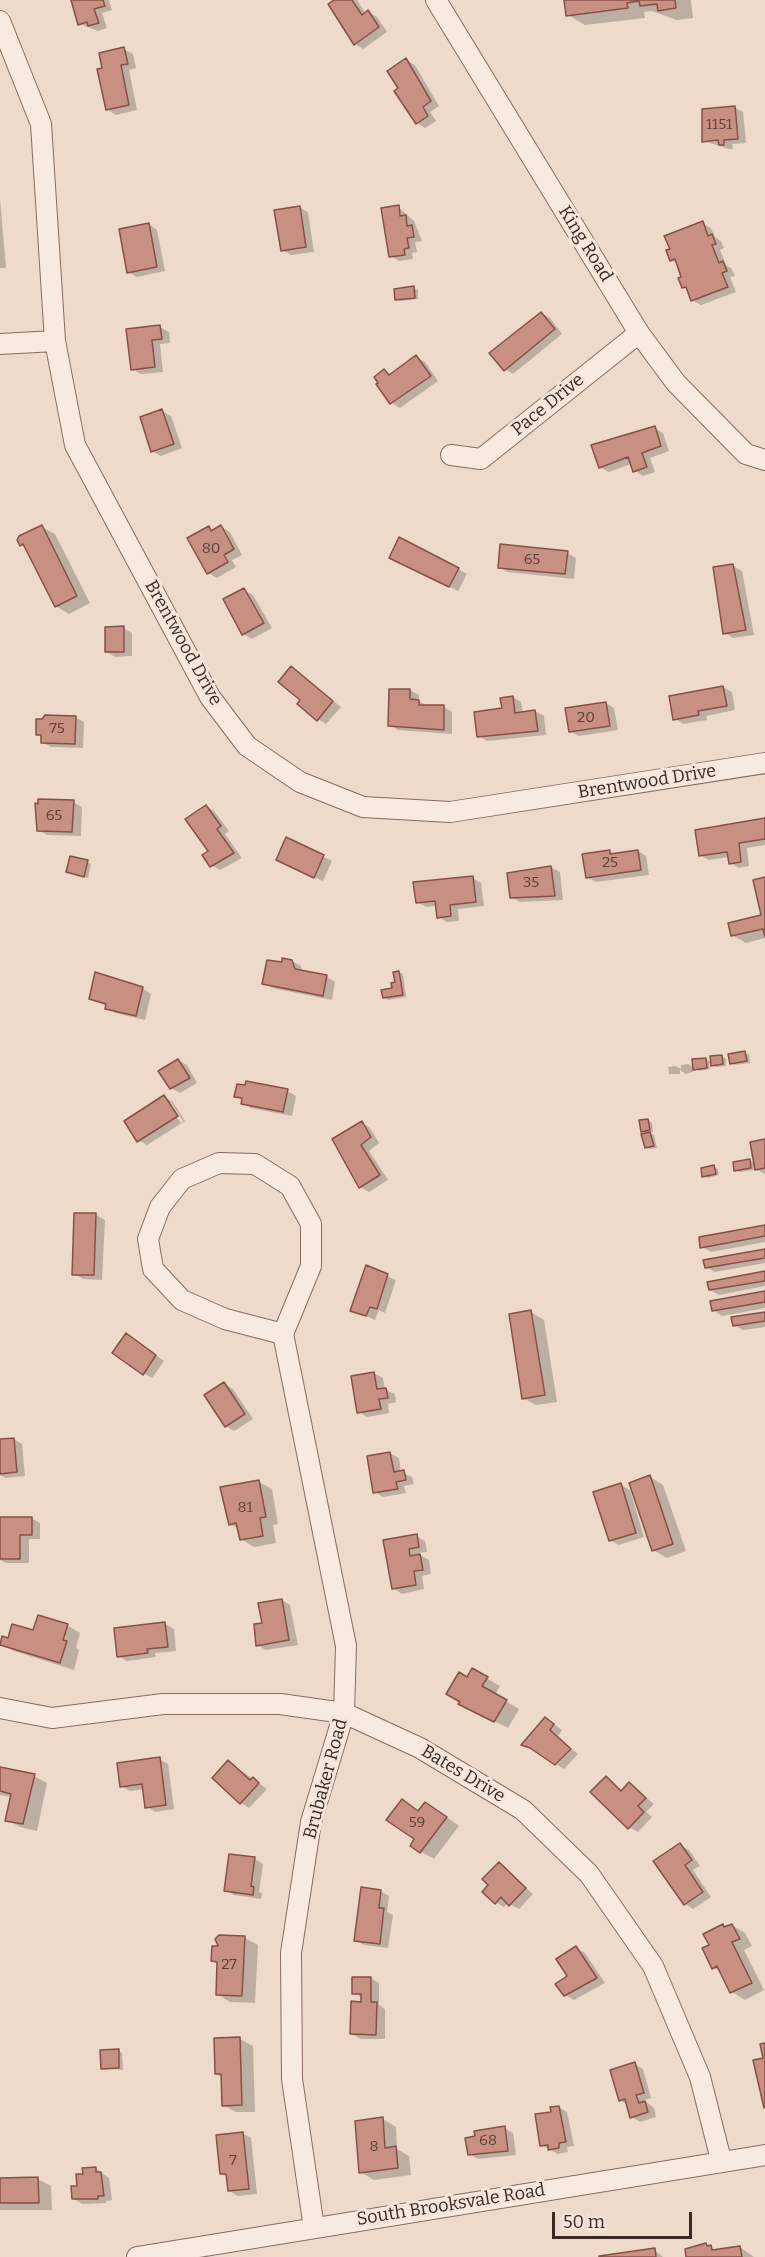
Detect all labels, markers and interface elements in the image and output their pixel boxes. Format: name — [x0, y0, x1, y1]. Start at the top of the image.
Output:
house number: 1151 — [706, 116, 732, 134]
street label: King Road — [553, 202, 617, 286]
street label: Pace Drive — [507, 369, 589, 441]
house number: 80 — [202, 540, 220, 558]
house number: 65 — [524, 551, 540, 569]
street label: Brentwood Drive — [140, 577, 226, 709]
house number: 20 — [577, 709, 595, 727]
house number: 75 — [49, 720, 65, 738]
street label: Brentwood Drive — [576, 760, 718, 804]
house number: 65 — [46, 807, 62, 825]
house number: 25 — [602, 854, 618, 872]
house number: 35 — [523, 874, 539, 892]
house number: 81 — [237, 1499, 253, 1517]
street label: Brubaker Road — [300, 1716, 352, 1842]
street label: Bates Drive — [417, 1741, 509, 1807]
house number: 59 — [409, 1814, 425, 1832]
house number: 27 — [221, 1956, 237, 1974]
house number: 68 — [479, 2132, 497, 2150]
house number: 8 — [369, 2138, 379, 2156]
house number: 7 — [229, 2152, 237, 2170]
street label: South Brooksvale Road — [355, 2179, 547, 2231]
scale bar — [555, 2200, 694, 2238]
text: 50 m — [563, 2211, 605, 2233]

